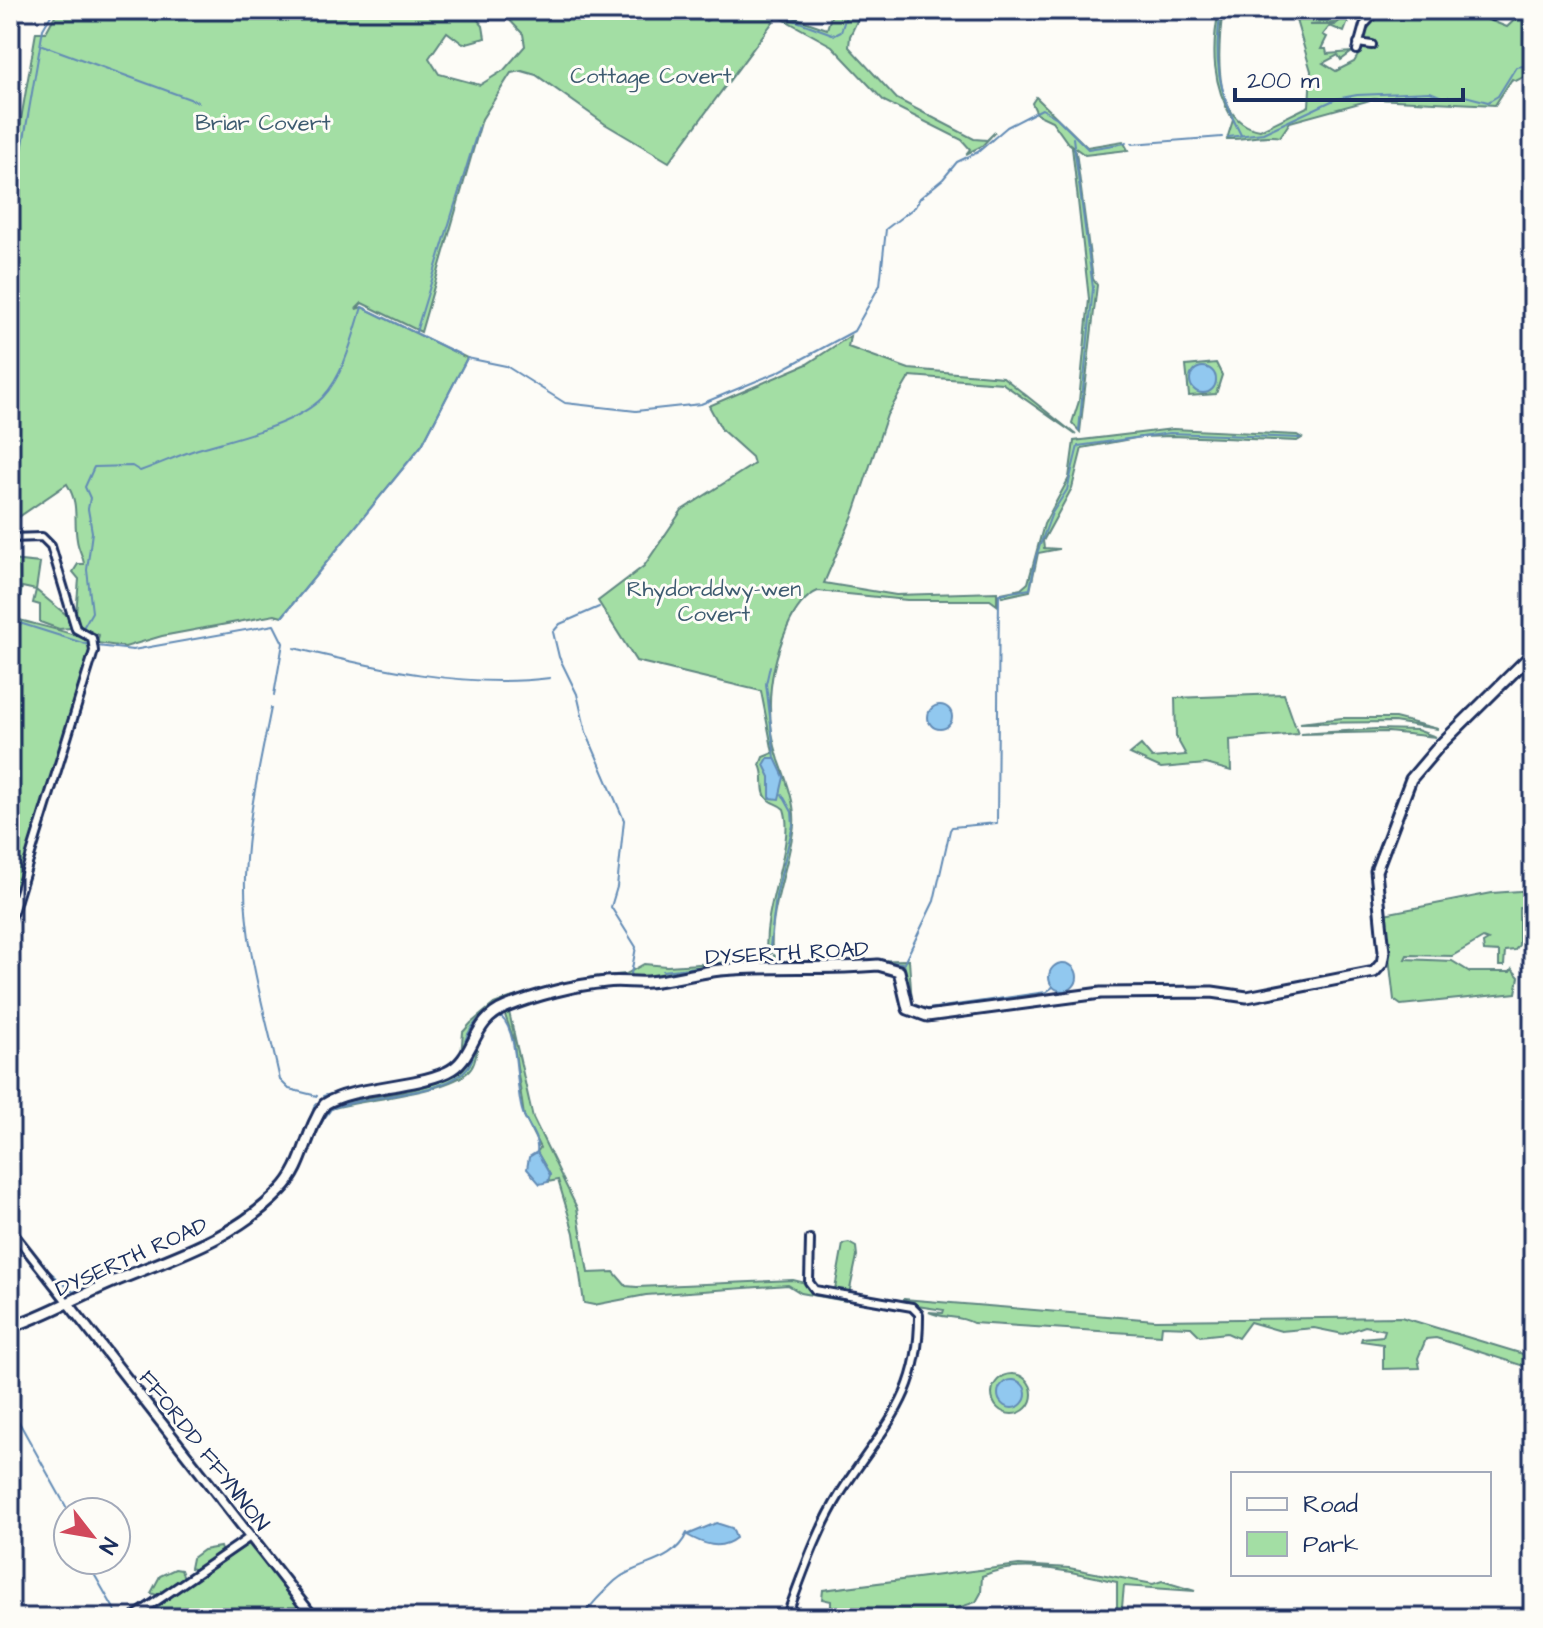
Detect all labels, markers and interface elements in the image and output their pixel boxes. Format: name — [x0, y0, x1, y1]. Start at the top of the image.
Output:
scale bar — [1235, 52, 1463, 102]
park label: Cottage Covert — [570, 61, 732, 93]
text: 200 m — [1247, 64, 1320, 98]
park label: Briar Covert — [195, 108, 331, 139]
park label: Rhydorddwy-wen Covert — [627, 574, 801, 630]
street label: DYSERTH ROAD — [705, 934, 870, 973]
street label: DYSERTH ROAD — [51, 1210, 213, 1305]
street label: FFORDD FFYNNON — [131, 1364, 277, 1538]
legend — [1231, 1472, 1491, 1576]
text: Road — [1303, 1488, 1358, 1522]
north arrow — [52, 1496, 132, 1576]
text: Park — [1303, 1528, 1359, 1562]
text: N — [91, 1532, 125, 1560]

